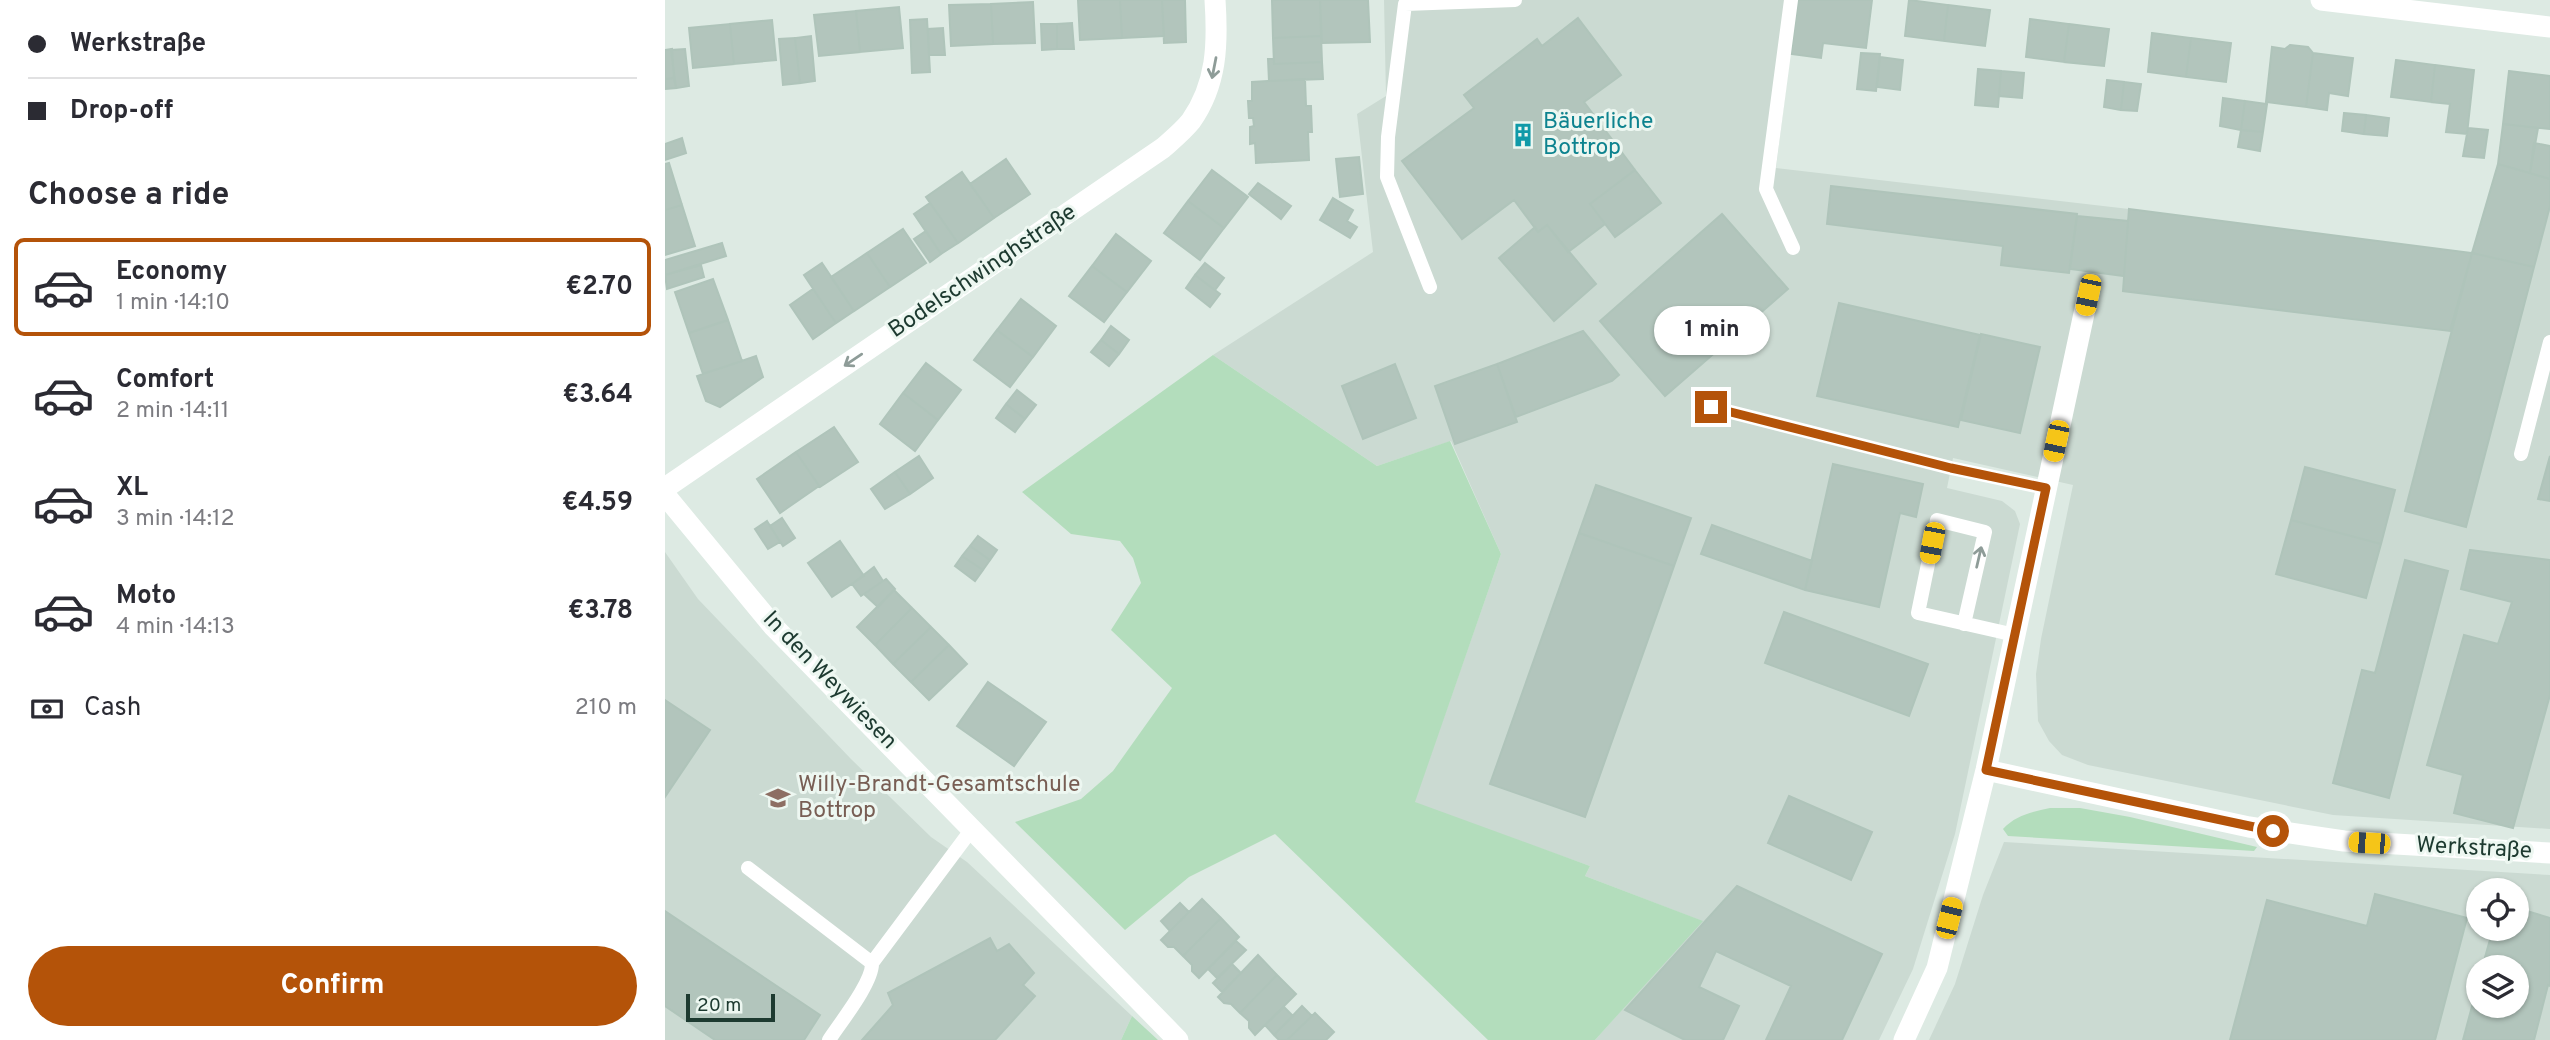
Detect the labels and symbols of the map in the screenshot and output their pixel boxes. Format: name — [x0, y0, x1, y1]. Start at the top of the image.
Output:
one-way arrow — [1206, 56, 1220, 79]
place label: Bäuerliche Bottrop — [1543, 108, 1654, 163]
building icon: Bäuerliche Bottrop — [1509, 121, 1537, 149]
street label: Bodelschwinghstraße — [884, 198, 1082, 346]
car — [2074, 272, 2103, 318]
callout: 1 min — [1653, 306, 1769, 354]
one-way arrow — [844, 353, 863, 367]
route end — [1695, 391, 1727, 423]
car — [2042, 418, 2071, 464]
car — [1918, 520, 1947, 566]
one-way arrow — [1973, 546, 1986, 569]
street label: In den Weywiesen — [755, 606, 903, 756]
place label: Willy-Brandt-Gesamtschule Bottrop — [798, 771, 1080, 826]
school or university icon: Willy-Brandt-Gesamtschule Bottrop — [764, 784, 792, 812]
route start — [2257, 815, 2289, 847]
car — [2348, 831, 2391, 855]
street label: Werkstraße — [2415, 831, 2533, 867]
car — [1934, 895, 1965, 941]
scale bar — [686, 991, 775, 1023]

